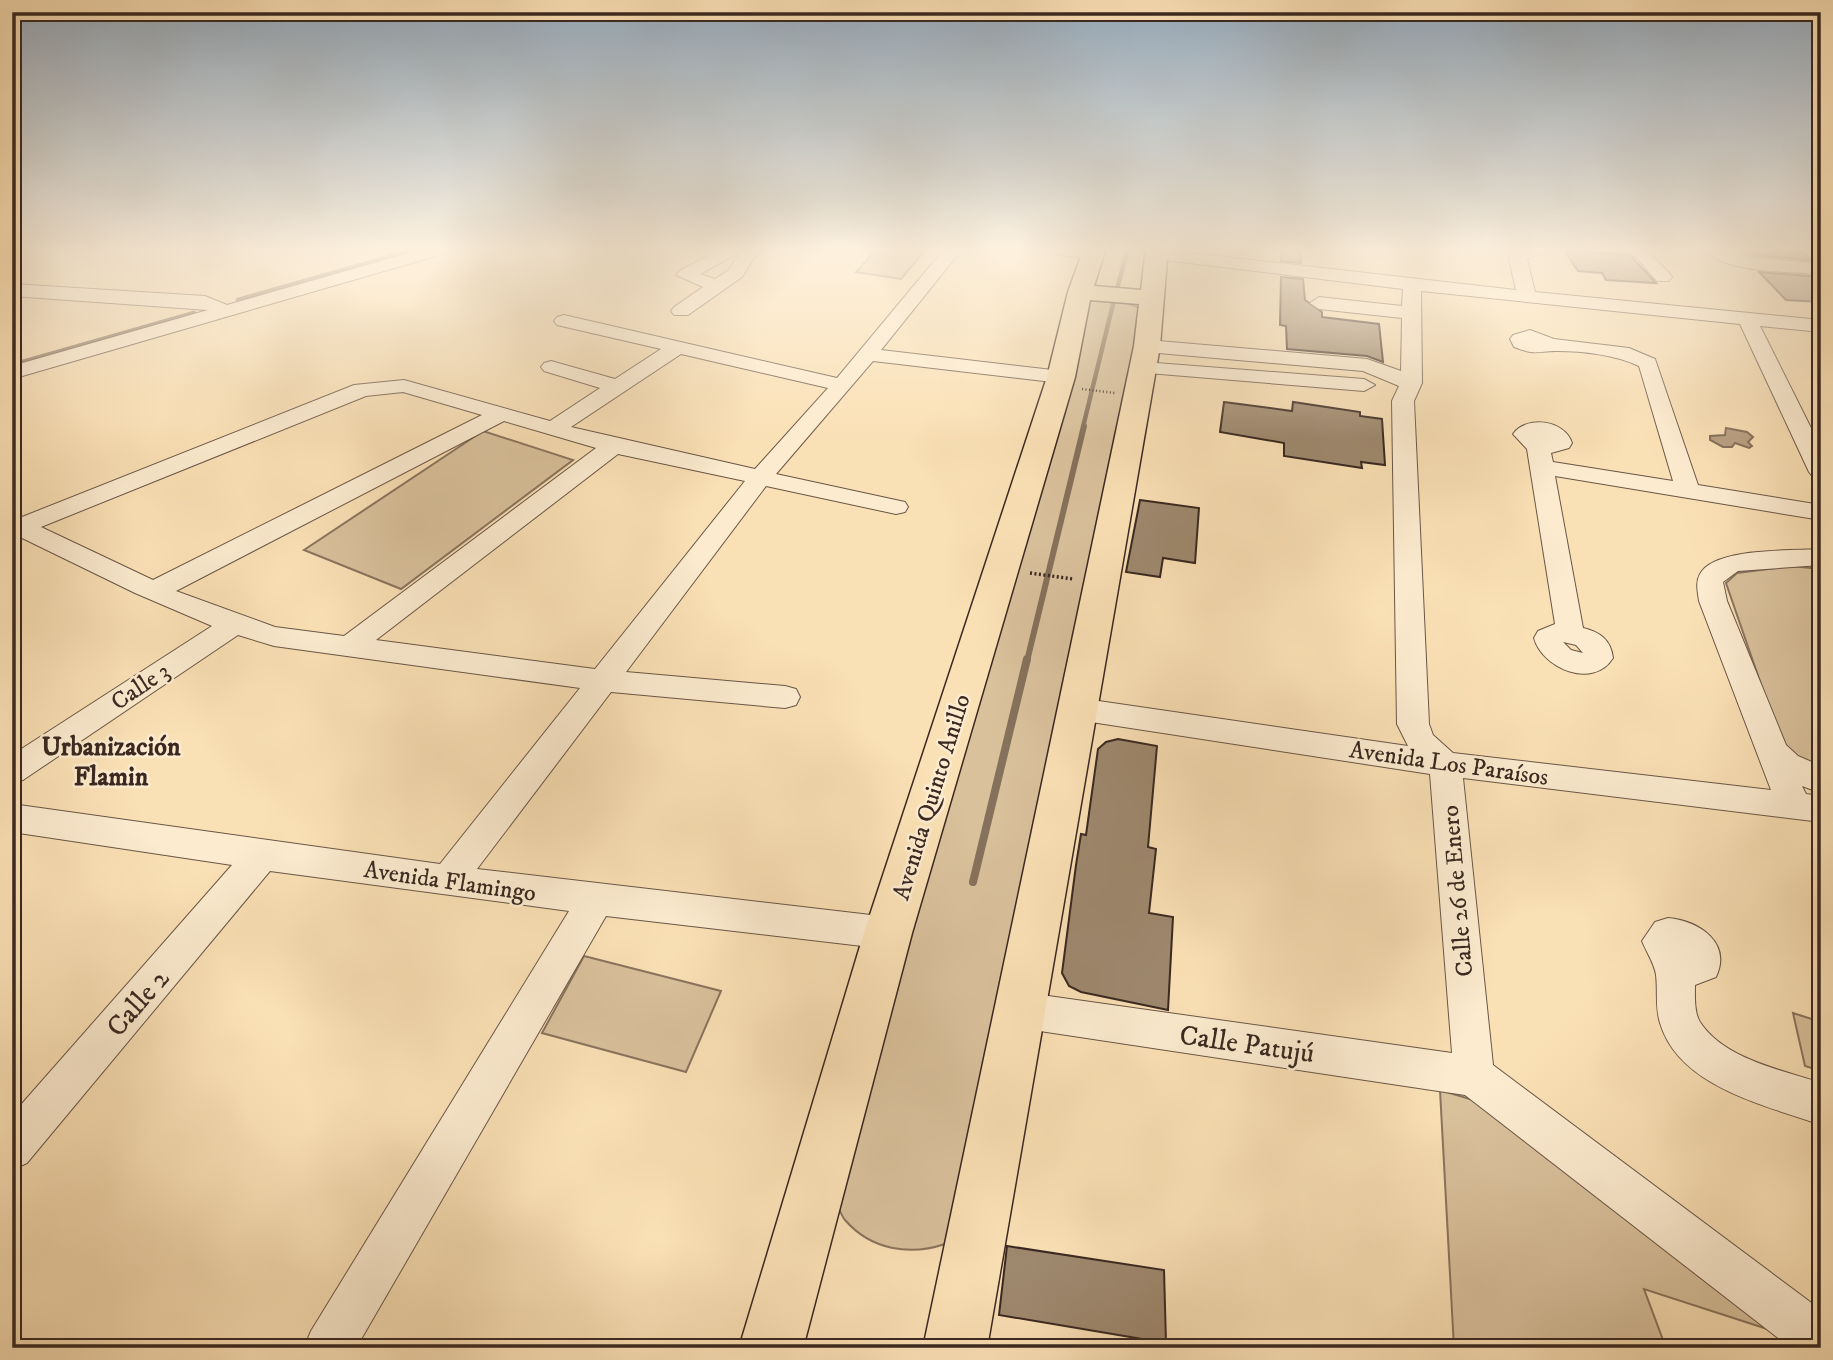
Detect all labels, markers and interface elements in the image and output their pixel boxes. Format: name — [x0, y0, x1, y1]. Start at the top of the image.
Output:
street label: Calle 3 — [105, 656, 176, 717]
street label: Avenida Quinto Anillo — [886, 691, 978, 904]
district label: Urbanización Flamin — [41, 731, 181, 794]
street label: Avenida Los Paraísos — [1347, 735, 1550, 793]
street label: Calle 26 de Enero — [1436, 804, 1480, 978]
street label: Avenida Flamingo — [362, 855, 538, 909]
street label: Calle 2 — [99, 962, 177, 1044]
street label: Calle Patujú — [1177, 1018, 1316, 1071]

